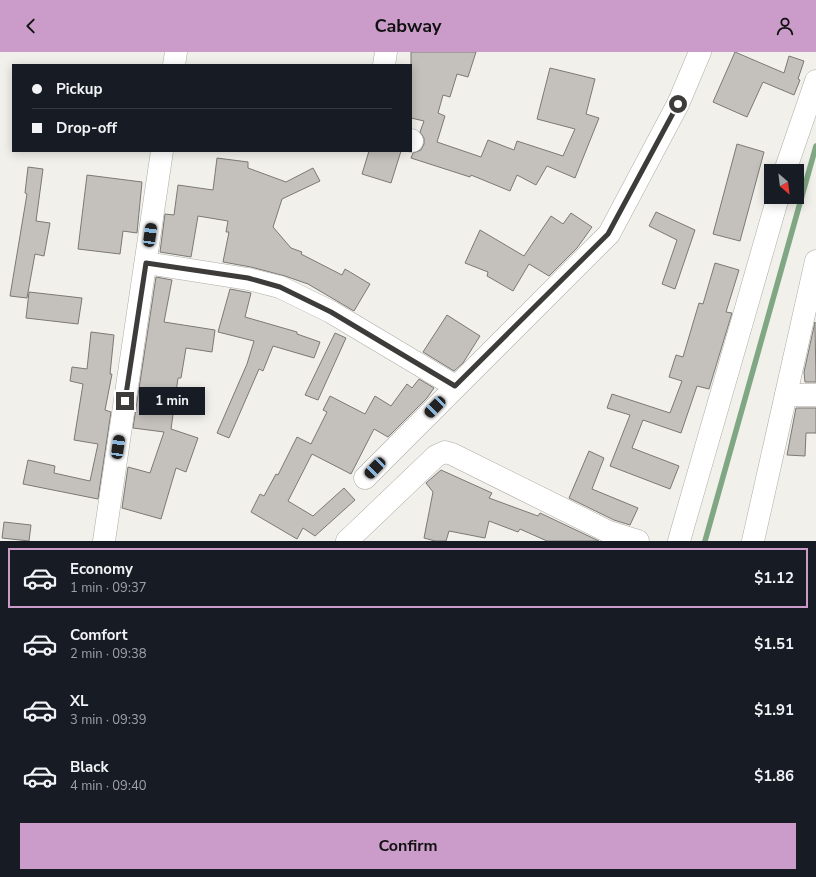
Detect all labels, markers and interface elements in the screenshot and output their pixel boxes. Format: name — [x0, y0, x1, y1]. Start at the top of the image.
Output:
text: Cabway — [375, 14, 441, 38]
icon: back — [20, 15, 42, 37]
icon: person — [774, 15, 796, 37]
text: Pickup — [56, 79, 102, 99]
route start — [669, 95, 687, 113]
text: Drop-off — [56, 118, 117, 138]
north arrow — [764, 164, 804, 204]
map controls — [764, 164, 804, 204]
car — [142, 222, 158, 248]
callout: 1 min — [139, 387, 205, 415]
route end — [116, 392, 134, 410]
text: 1 min — [155, 392, 189, 410]
car — [422, 394, 448, 420]
car — [110, 434, 126, 460]
car — [362, 455, 388, 481]
text: Economy — [70, 559, 133, 579]
icon: car — [22, 560, 58, 596]
text: $1.12 — [754, 568, 794, 588]
text: 1 min · 09:37 — [70, 579, 146, 597]
text: Comfort — [70, 625, 127, 645]
icon: car — [22, 626, 58, 662]
text: $1.51 — [754, 634, 794, 654]
text: 2 min · 09:38 — [70, 645, 146, 663]
text: XL — [70, 691, 89, 711]
icon: car — [22, 692, 58, 728]
text: $1.91 — [754, 700, 794, 720]
text: 3 min · 09:39 — [70, 711, 146, 729]
text: Black — [70, 757, 108, 777]
icon: car — [22, 758, 58, 794]
text: $1.86 — [754, 766, 794, 786]
text: 4 min · 09:40 — [70, 777, 146, 795]
button: Confirm — [20, 823, 796, 869]

